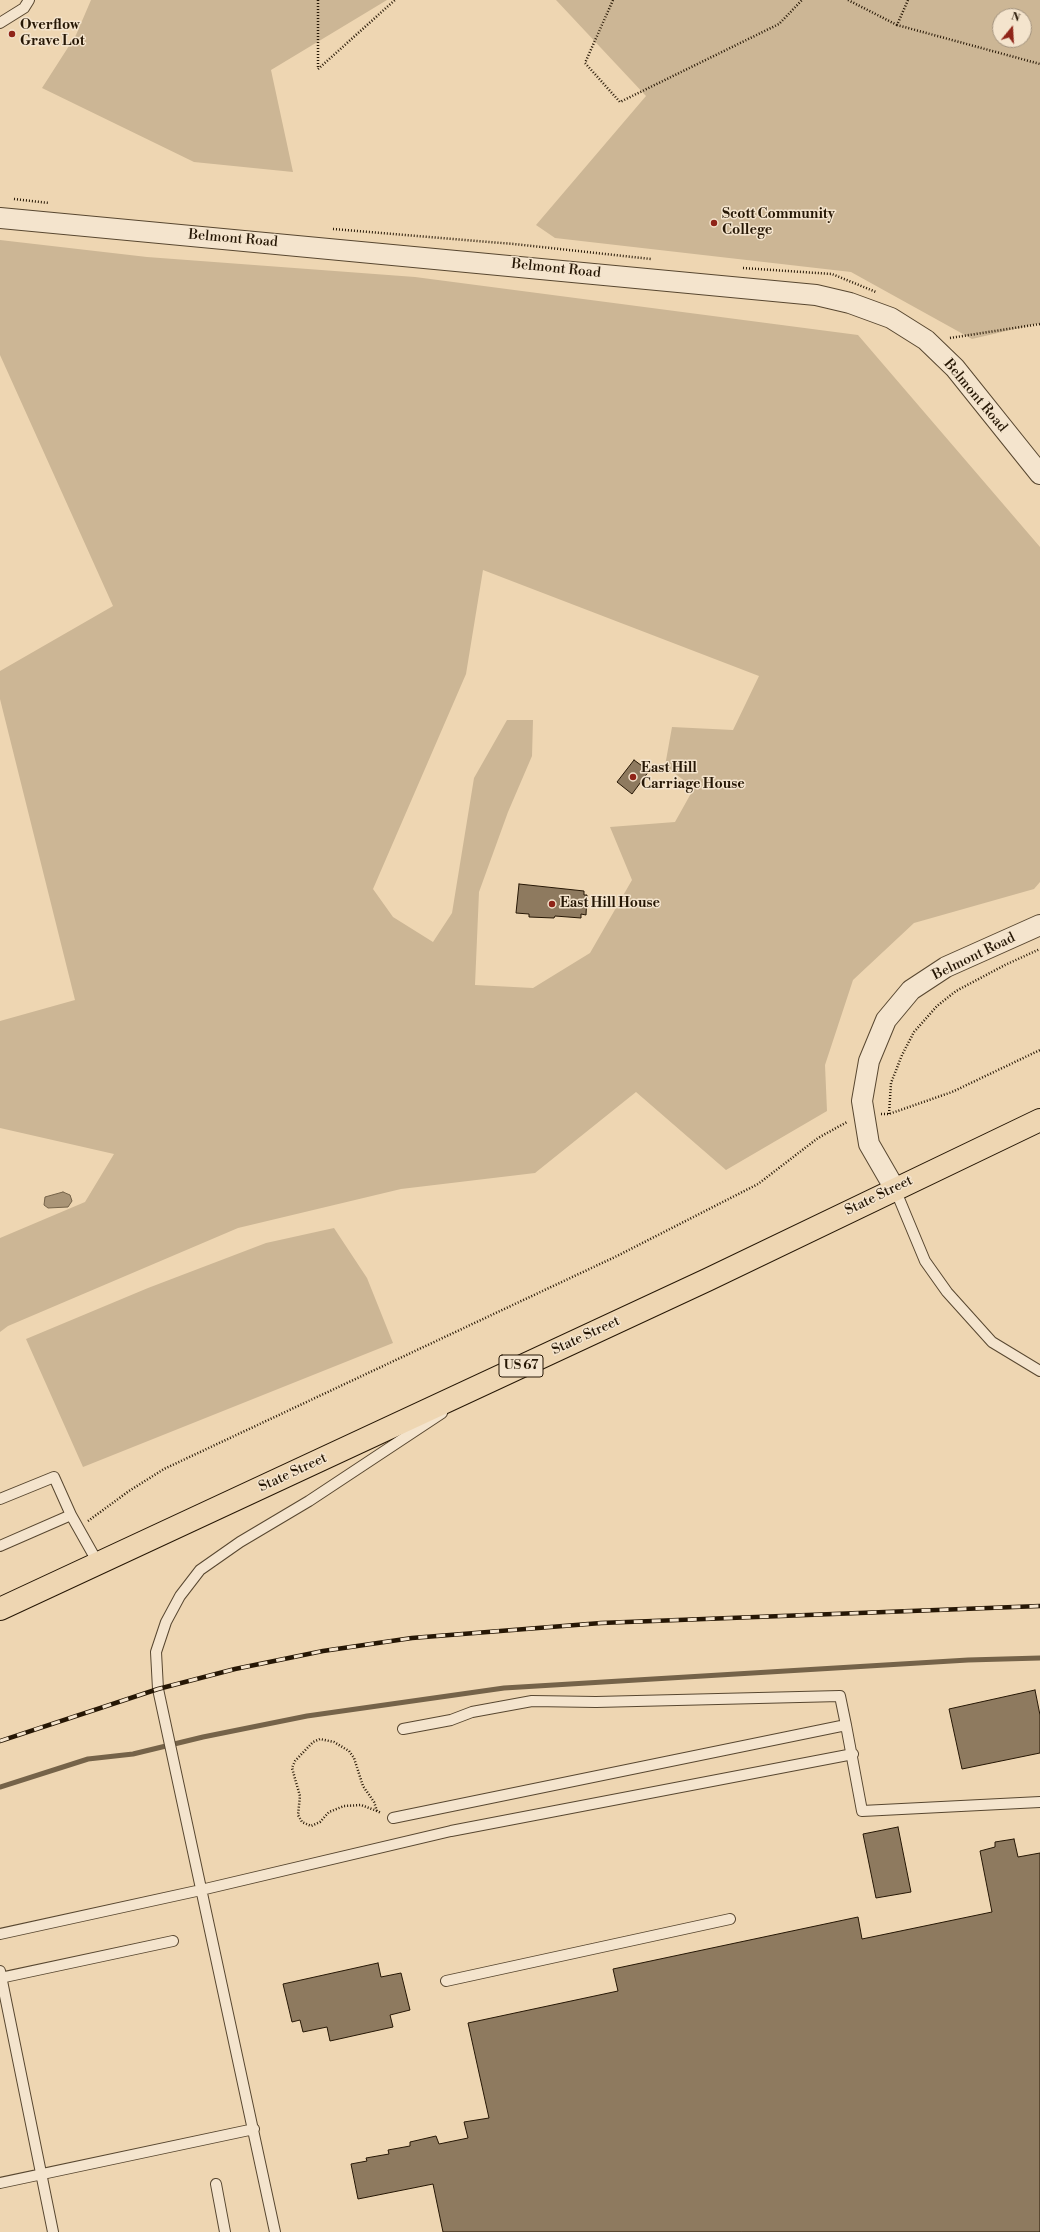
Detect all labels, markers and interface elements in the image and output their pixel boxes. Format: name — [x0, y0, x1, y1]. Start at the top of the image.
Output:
north arrow — [992, 8, 1032, 48]
text: N — [1009, 10, 1022, 26]
place label: Overflow Grave Lot — [20, 18, 85, 50]
marker: Overflow Grave Lot — [7, 29, 17, 39]
place label: Scott Community College — [722, 207, 835, 240]
marker: Scott Community College — [709, 218, 719, 228]
street label: Belmont Road — [188, 227, 278, 251]
street label: Belmont Road — [510, 256, 602, 282]
street label: Belmont Road — [940, 356, 1010, 436]
place label: East Hill Carriage House — [641, 761, 745, 794]
marker: East Hill Carriage House — [628, 772, 638, 782]
place label: East Hill House — [560, 896, 660, 912]
marker: East Hill House — [547, 899, 557, 909]
street label: Belmont Road — [930, 930, 1018, 984]
street label: State Street — [842, 1172, 916, 1220]
street label: State Street — [549, 1313, 623, 1359]
road number: US 67 — [499, 1355, 543, 1377]
street label: State Street — [256, 1450, 330, 1496]

